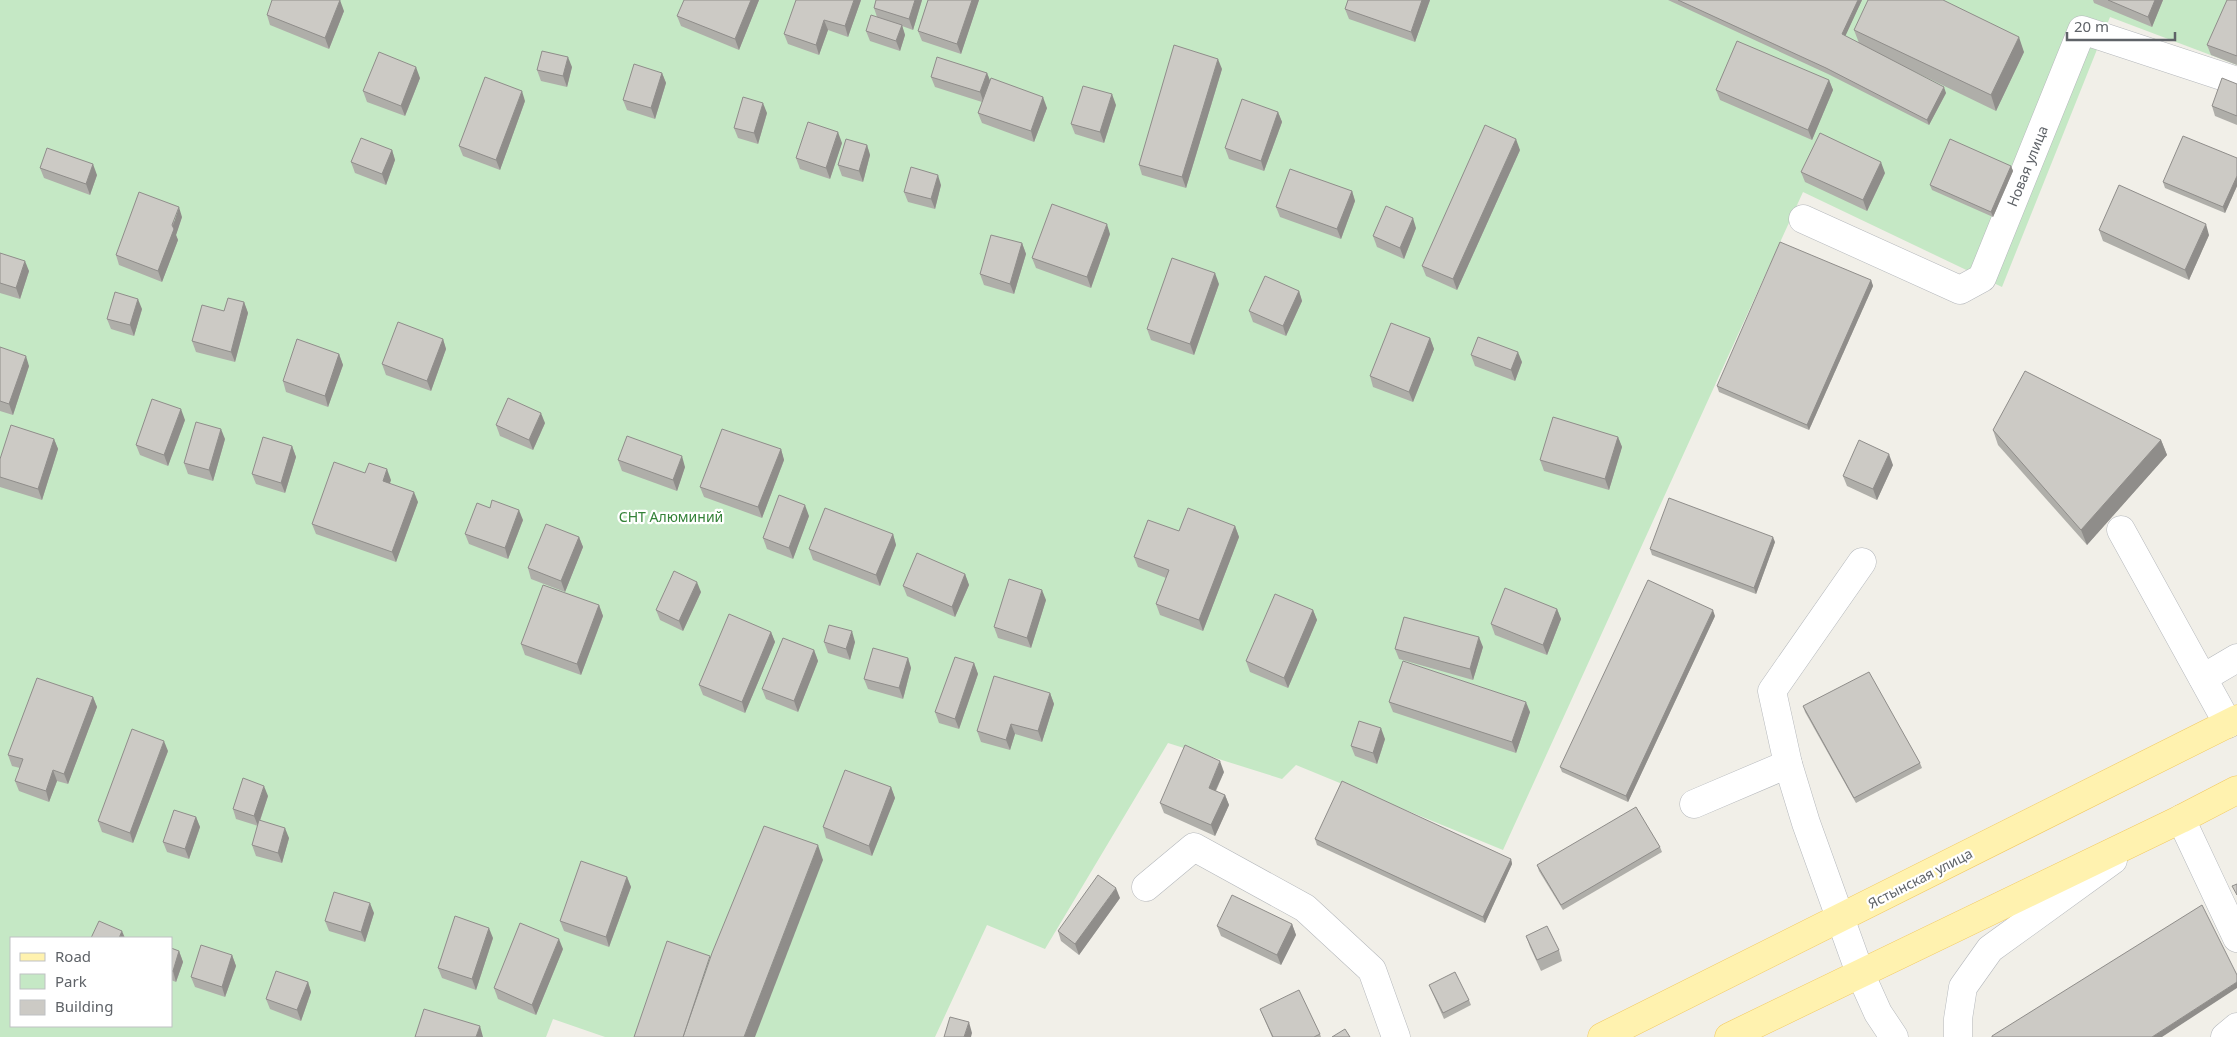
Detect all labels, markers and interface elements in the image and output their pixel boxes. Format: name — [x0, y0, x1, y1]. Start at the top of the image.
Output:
scale bar — [2067, 10, 2174, 42]
text: 20 m — [2074, 16, 2109, 36]
street label: Новая улица — [2002, 123, 2052, 209]
park label: СНТ Алюминий — [619, 507, 723, 526]
street label: Ястынская улица — [1865, 843, 1975, 913]
legend — [10, 937, 172, 1027]
text: Road — [55, 946, 91, 966]
text: Park — [55, 971, 87, 991]
text: Building — [55, 996, 113, 1016]

